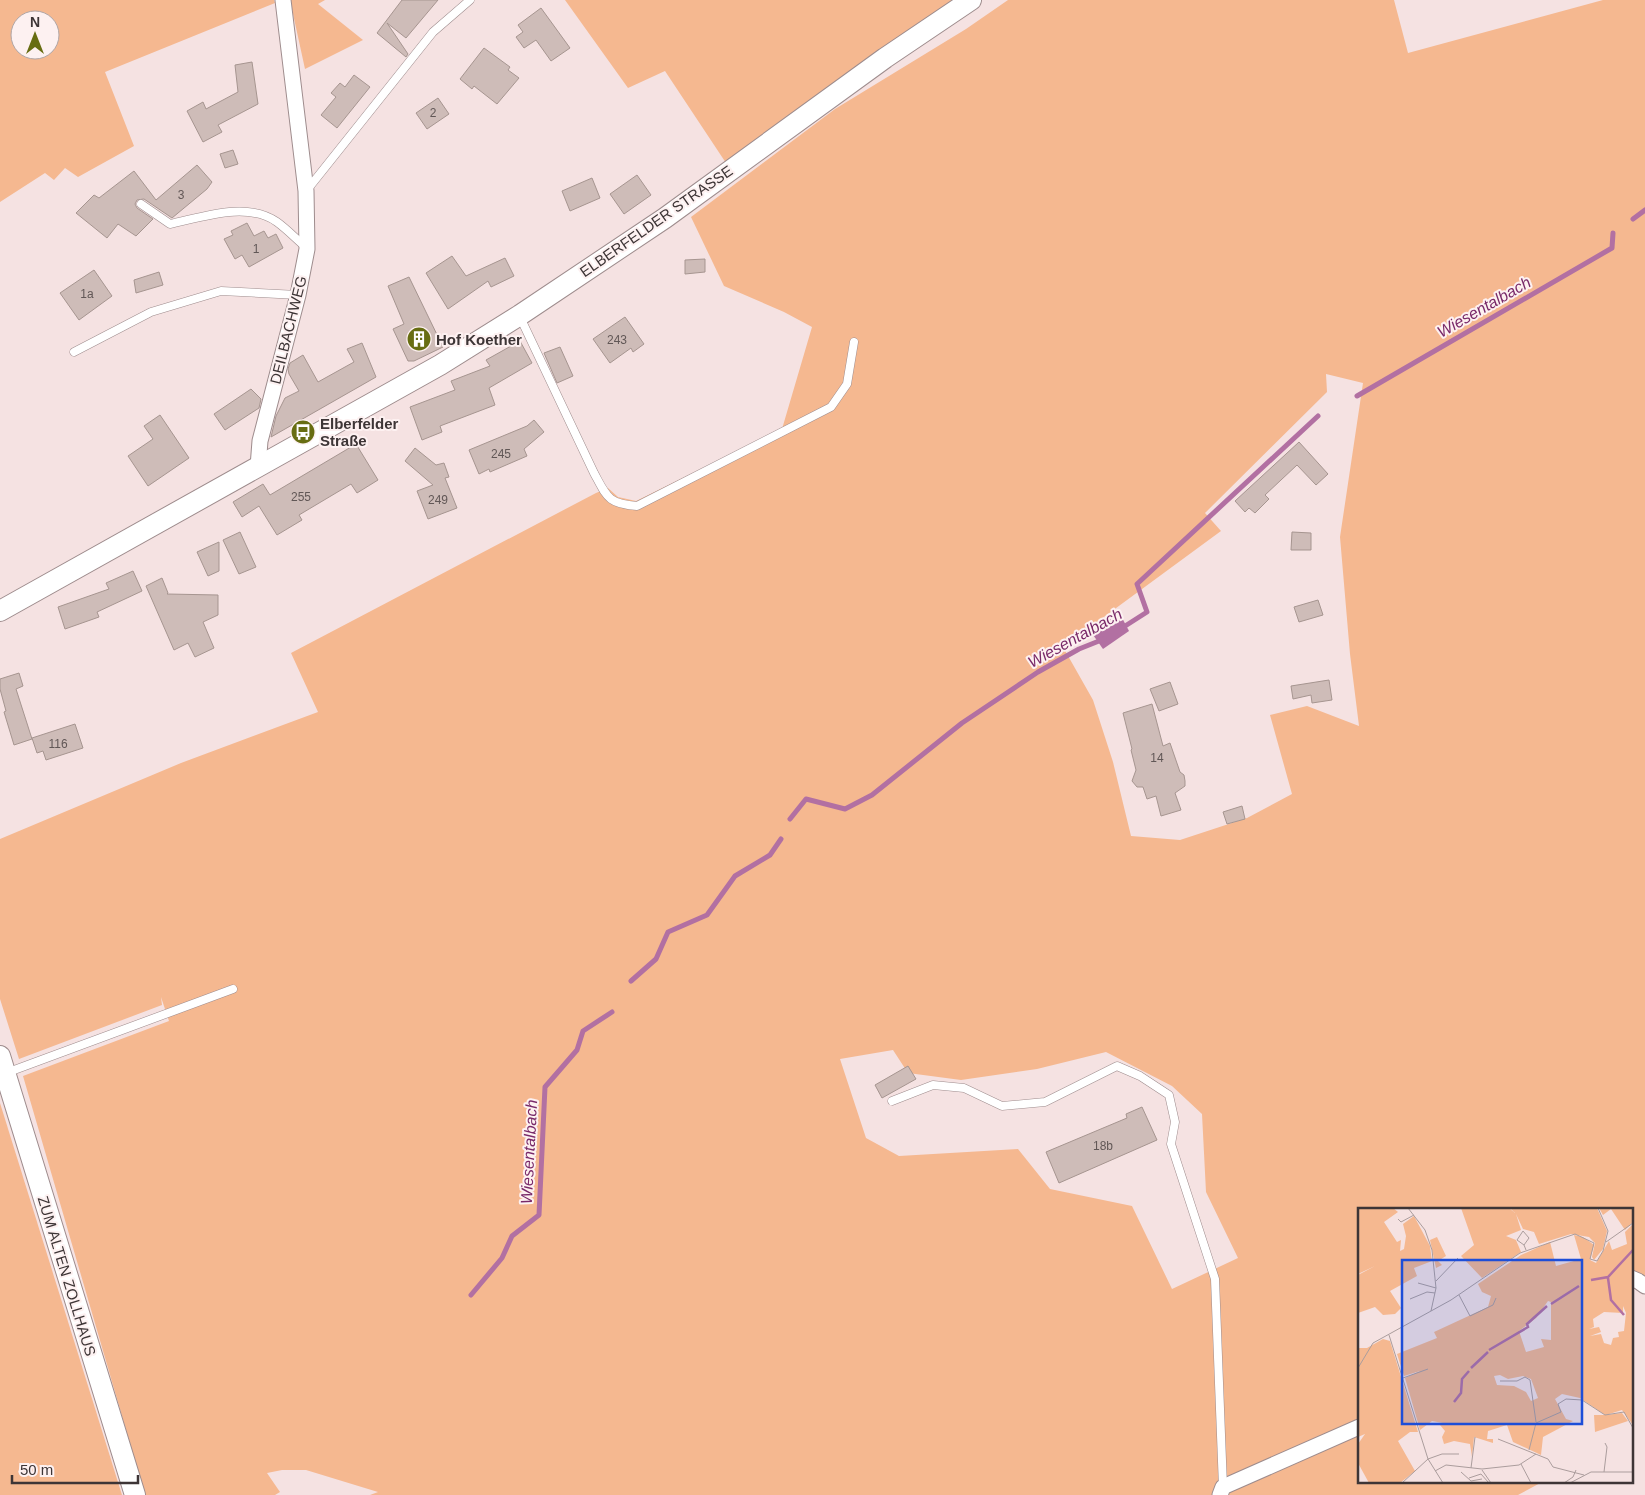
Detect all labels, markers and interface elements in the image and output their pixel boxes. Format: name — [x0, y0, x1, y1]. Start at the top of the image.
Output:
north arrow — [10, 10, 60, 60]
text: N — [30, 14, 40, 30]
house number: 2 — [430, 106, 437, 120]
street label: ELBERFELDER STRASSE — [576, 162, 736, 280]
house number: 3 — [178, 188, 185, 202]
house number: 1 — [253, 242, 260, 256]
water label: Wiesentalbach — [1434, 273, 1534, 341]
street label: DEILBACHWEG — [266, 274, 310, 386]
house number: 1a — [80, 287, 94, 301]
building icon: Hof Koether — [406, 326, 432, 352]
place label: Hof Koether — [436, 331, 522, 348]
house number: 243 — [607, 333, 627, 347]
place label: Elberfelder Straße — [320, 415, 399, 449]
bus stop icon: Elberfelder Straße — [290, 419, 316, 445]
house number: 245 — [491, 447, 511, 461]
house number: 255 — [291, 490, 311, 504]
house number: 249 — [428, 493, 448, 507]
water label: Wiesentalbach — [1025, 605, 1125, 671]
house number: 116 — [48, 737, 68, 751]
house number: 14 — [1150, 751, 1164, 765]
water label: Wiesentalbach — [518, 1099, 540, 1205]
house number: 18b — [1093, 1139, 1113, 1153]
street label: ZUM ALTEN ZOLLHAUS — [35, 1194, 99, 1358]
inset map — [1358, 1208, 1632, 1482]
scale bar — [12, 1452, 139, 1484]
text: 50 m — [20, 1461, 53, 1478]

